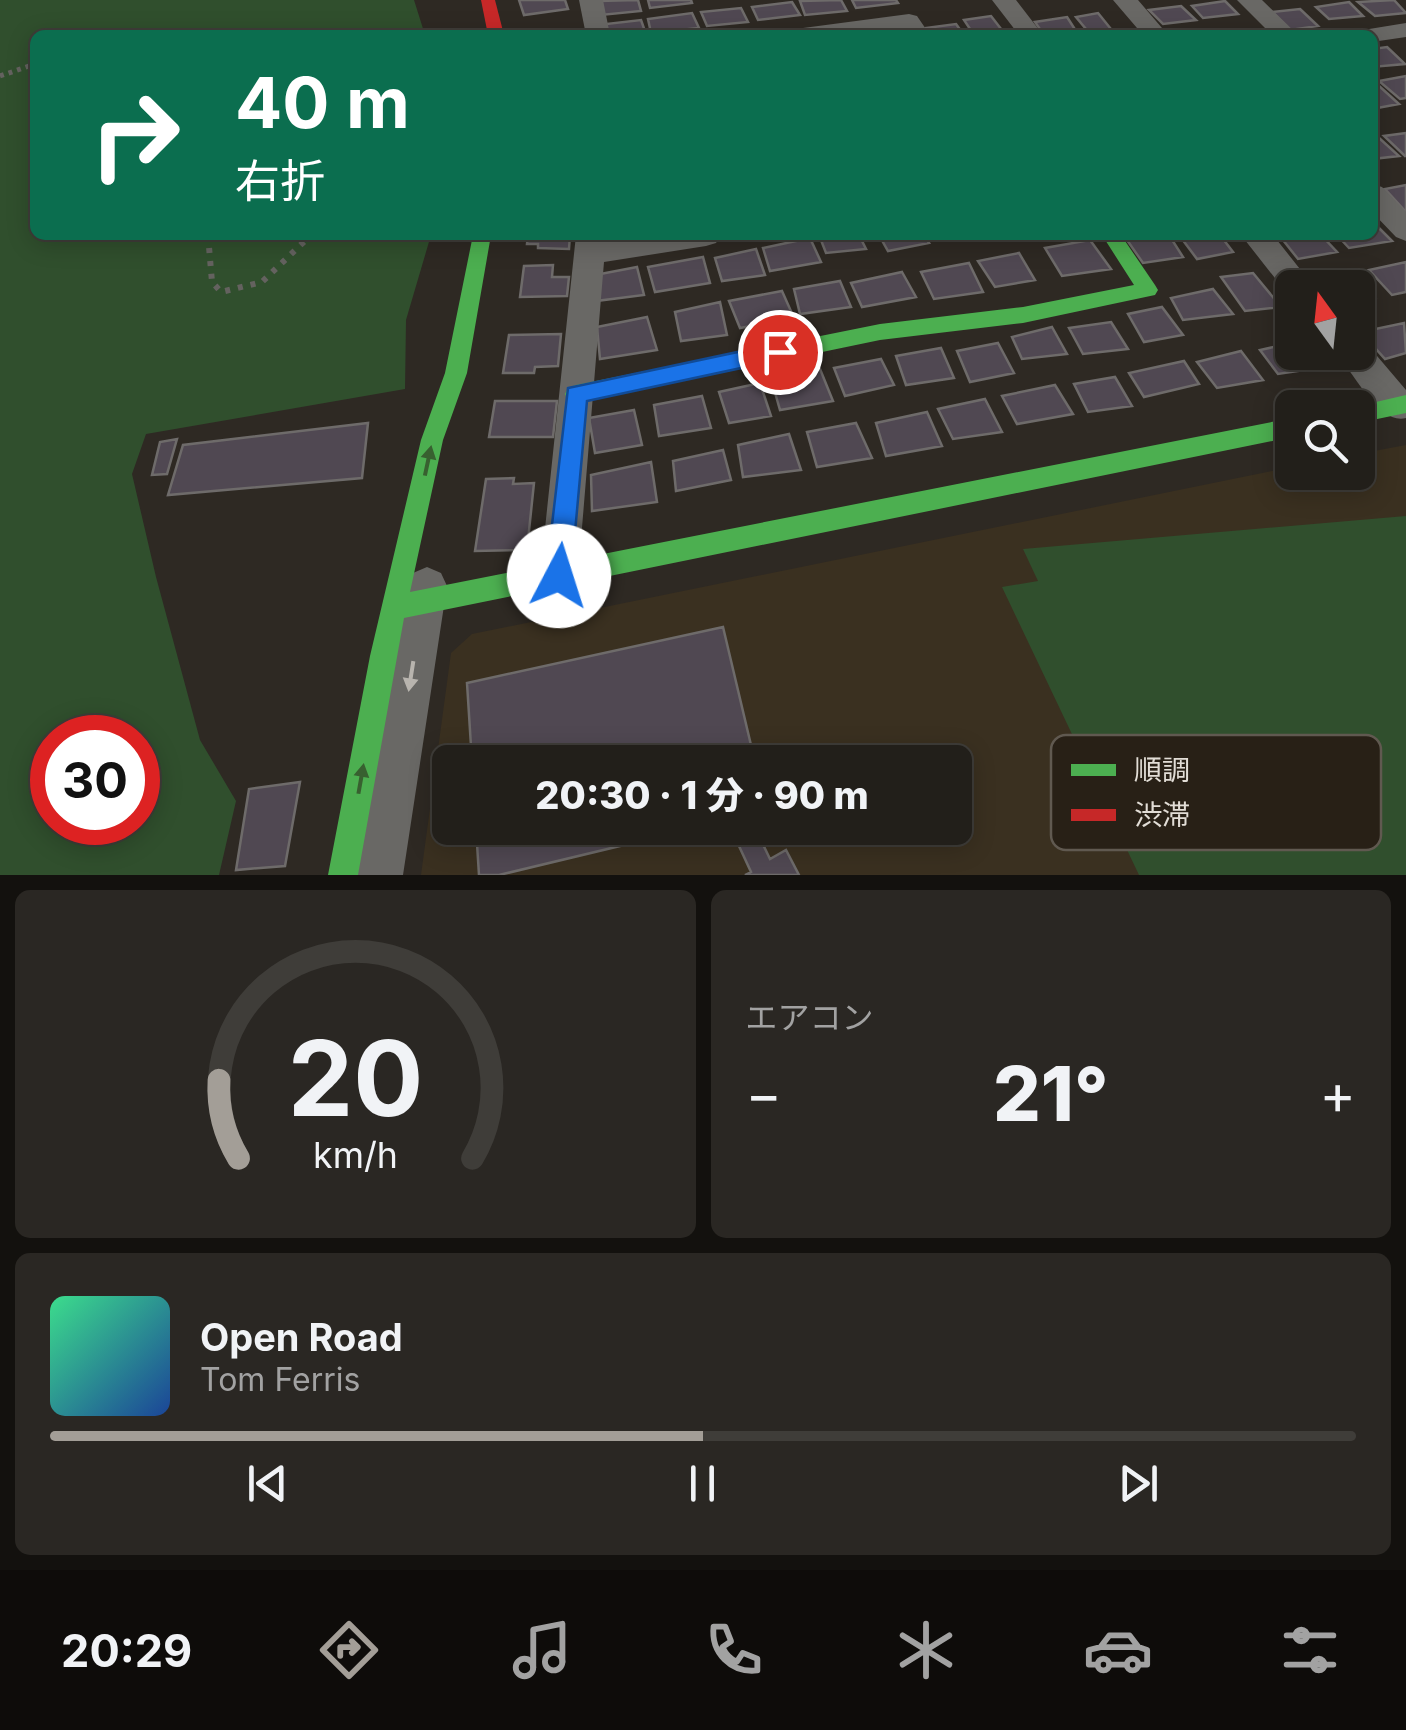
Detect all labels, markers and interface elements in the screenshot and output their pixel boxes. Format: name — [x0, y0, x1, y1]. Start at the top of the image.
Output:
text: 40 m — [235, 60, 410, 145]
icon: right — [70, 70, 200, 200]
text: 右折 — [235, 153, 325, 208]
north arrow — [1275, 270, 1375, 370]
map controls — [1275, 270, 1375, 490]
pin — [738, 310, 823, 395]
icon: arrive — [753, 325, 808, 380]
button: search — [1275, 390, 1375, 490]
one-way arrow — [420, 445, 436, 476]
position arrow — [507, 524, 611, 628]
one-way arrow — [403, 661, 418, 693]
speed limit sign: 30 — [30, 715, 160, 845]
legend — [1051, 735, 1381, 850]
text: 順調 — [1134, 753, 1190, 787]
one-way arrow — [354, 763, 369, 794]
text: 20:30 · 1 分 · 90 m — [535, 772, 869, 818]
text: 渋滞 — [1134, 798, 1190, 832]
text: エアコン — [746, 998, 874, 1037]
text: 20 — [287, 1015, 423, 1141]
text: 21° — [993, 1048, 1109, 1139]
text: − — [746, 1061, 782, 1127]
text: + — [1320, 1061, 1356, 1127]
text: km/h — [313, 1133, 398, 1177]
text: Open Road — [200, 1314, 403, 1360]
text: Tom Ferris — [200, 1360, 360, 1399]
icon: previous — [240, 1456, 295, 1511]
icon: pause — [675, 1456, 730, 1511]
icon: next — [1111, 1456, 1166, 1511]
icon: directions — [314, 1615, 384, 1685]
icon: music — [507, 1615, 577, 1685]
icon: phone — [699, 1615, 769, 1685]
icon: climate — [891, 1615, 961, 1685]
icon: car — [1083, 1615, 1153, 1685]
icon: filters — [1275, 1615, 1345, 1685]
text: 20:29 — [61, 1623, 192, 1678]

